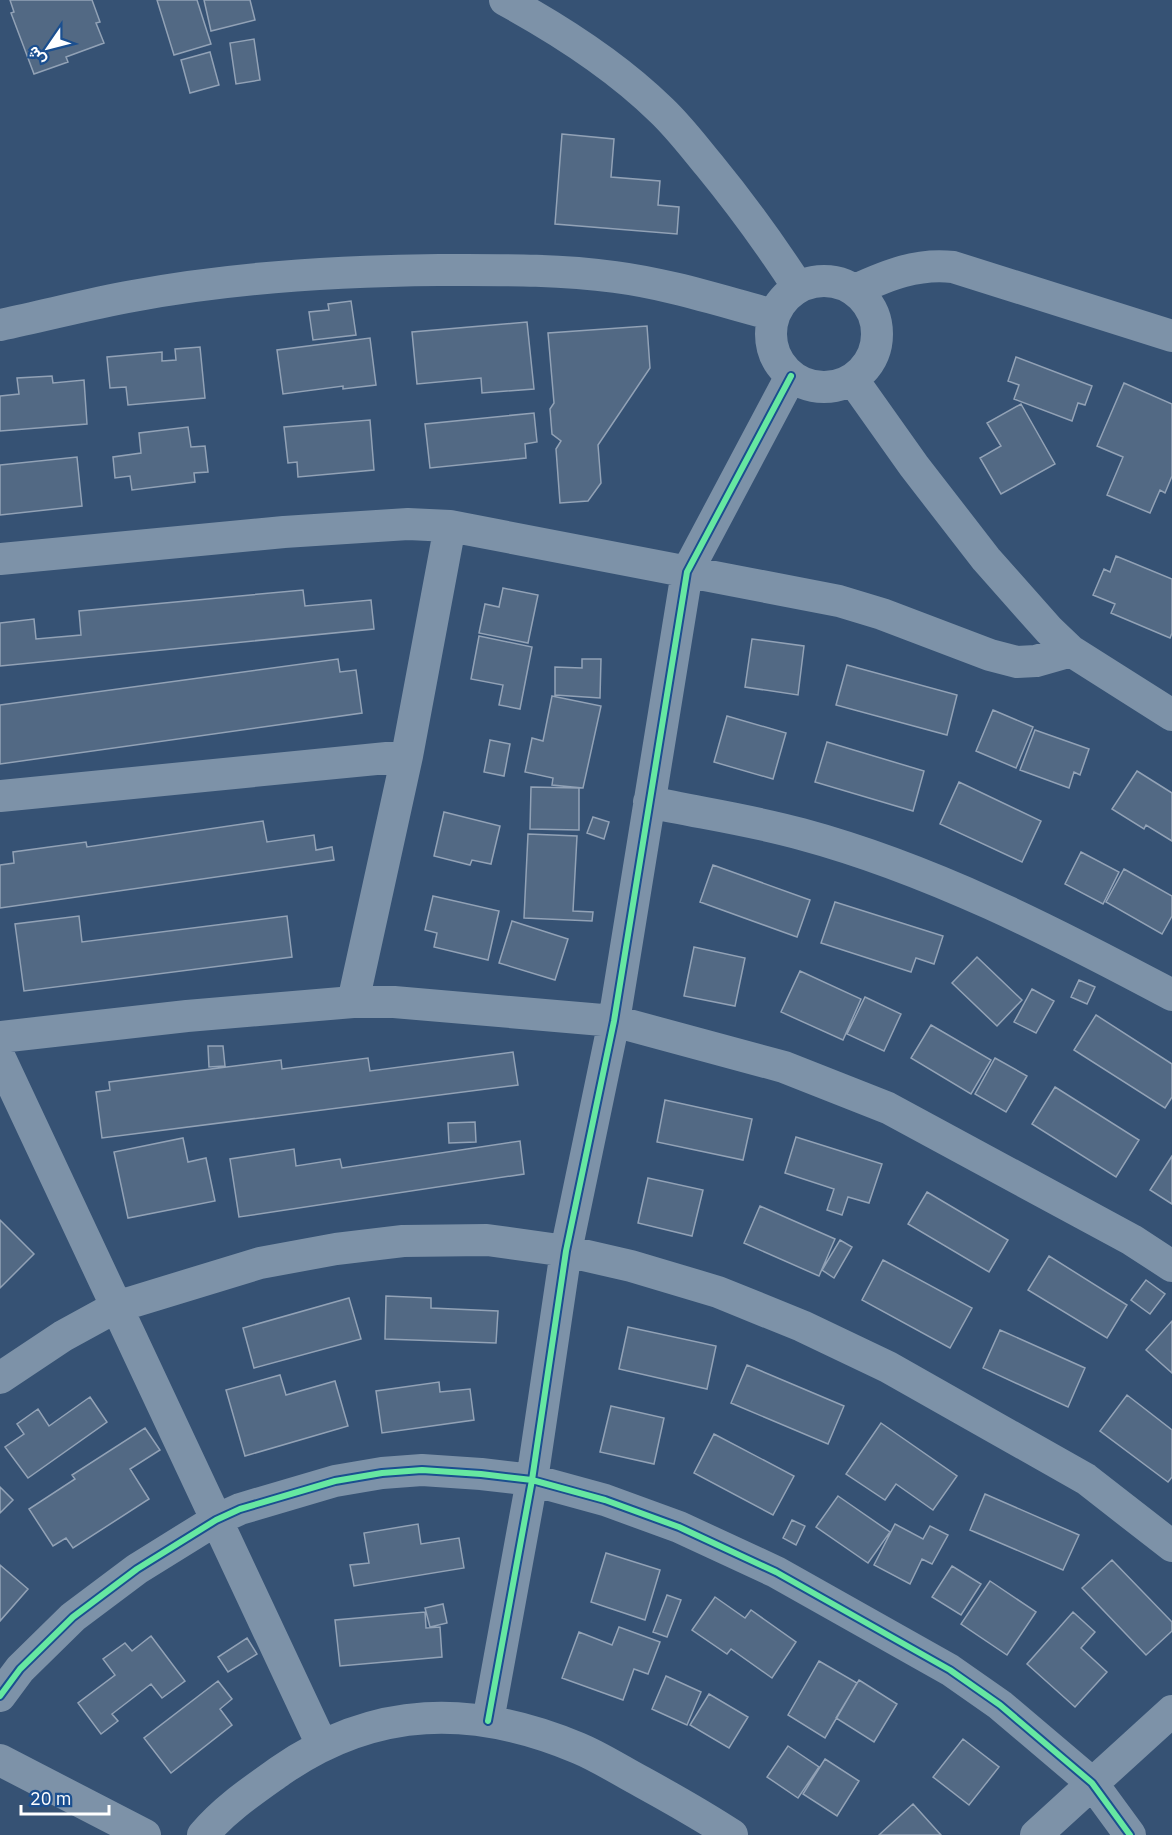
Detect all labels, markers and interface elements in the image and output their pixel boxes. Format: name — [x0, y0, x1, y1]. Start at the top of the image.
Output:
north arrow — [18, 18, 78, 78]
text: ش — [22, 43, 49, 70]
scale bar — [21, 1778, 110, 1816]
text: 20 m — [30, 1787, 72, 1810]

